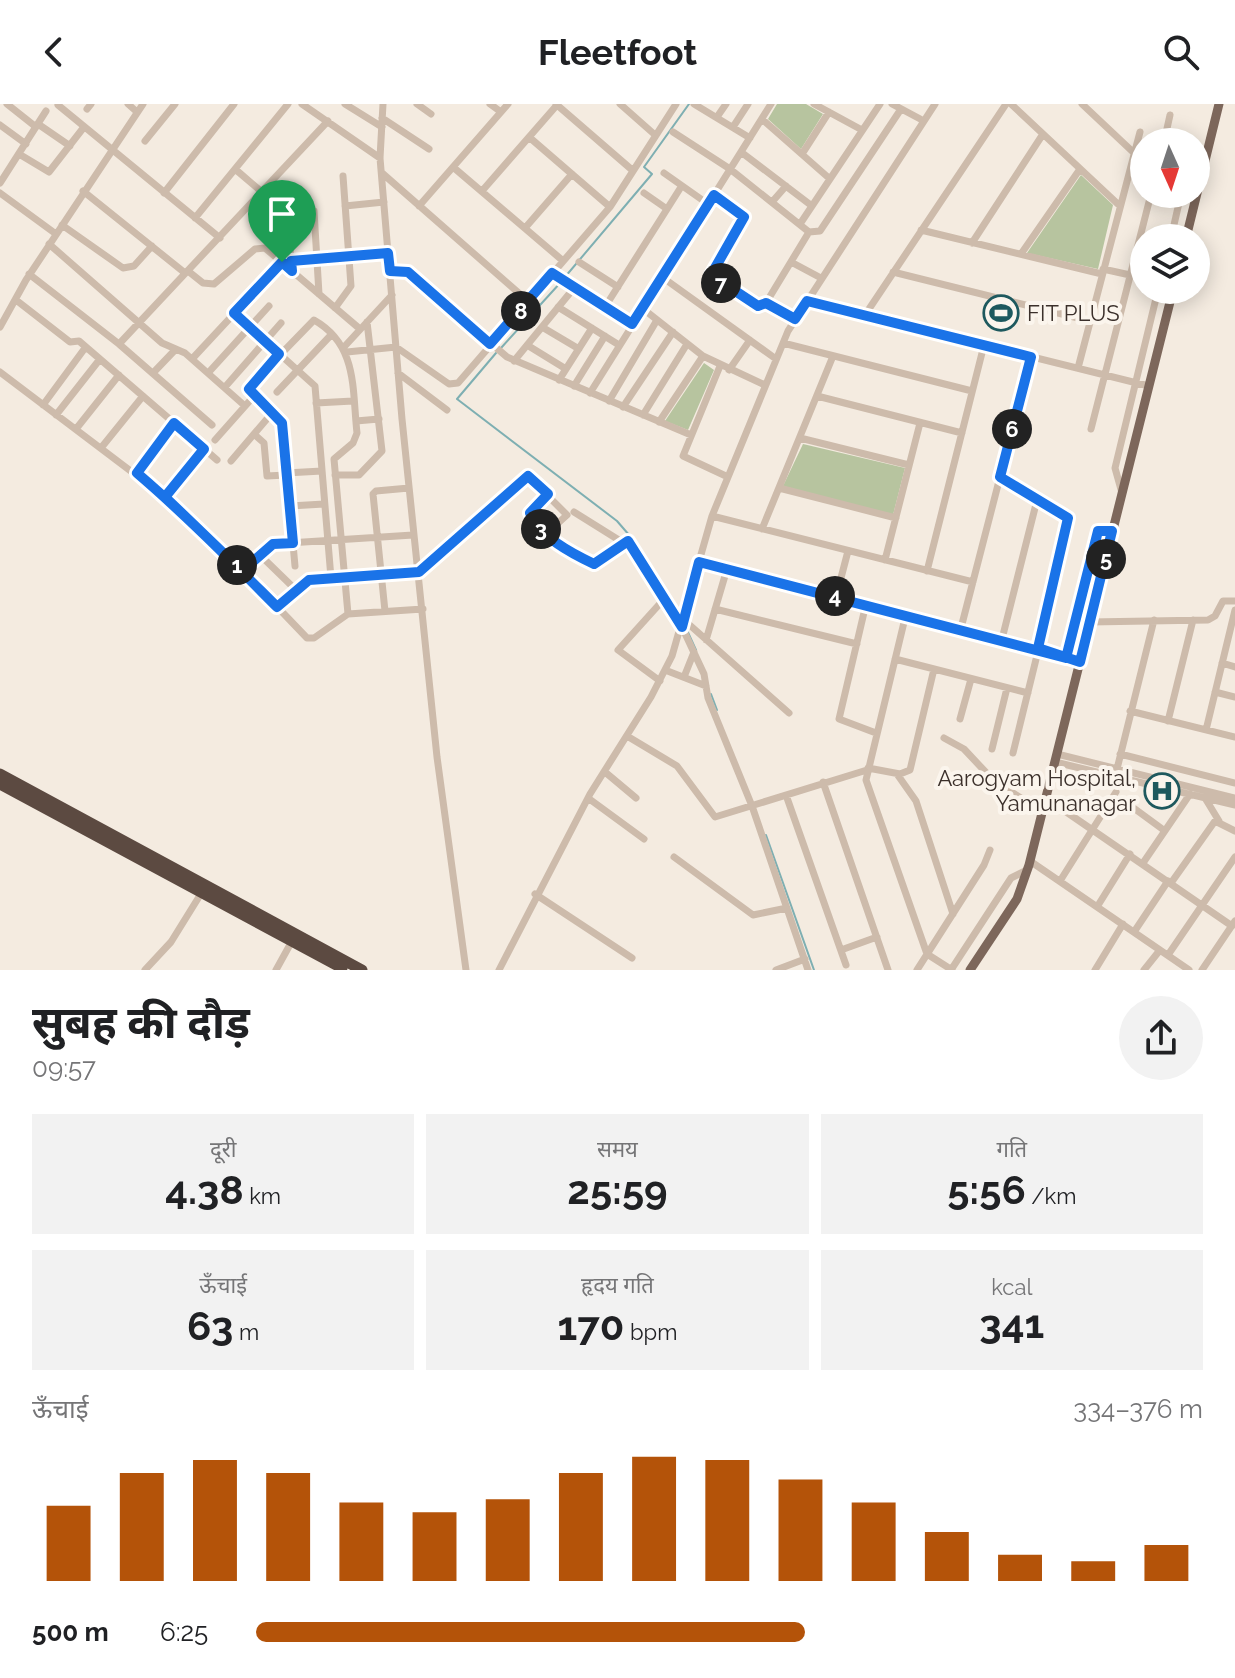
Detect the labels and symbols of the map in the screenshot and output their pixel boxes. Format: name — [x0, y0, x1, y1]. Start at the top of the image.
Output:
north arrow — [1130, 128, 1210, 208]
pin — [248, 180, 316, 262]
pin: 7 — [701, 263, 741, 303]
pin: 8 — [501, 291, 541, 331]
sports icon: FIT PLUS — [982, 294, 1020, 332]
place label: FIT PLUS — [1027, 300, 1120, 326]
pin: 6 — [992, 409, 1032, 449]
pin: 3 — [521, 509, 561, 549]
pin: 5 — [1086, 539, 1126, 579]
pin: 1 — [217, 545, 257, 585]
pin: 4 — [815, 576, 855, 616]
place label: Aarogyam Hospital, Yamunanagar — [937, 765, 1136, 816]
hospital icon: Aarogyam Hospital, Yamunanagar — [1143, 772, 1181, 810]

